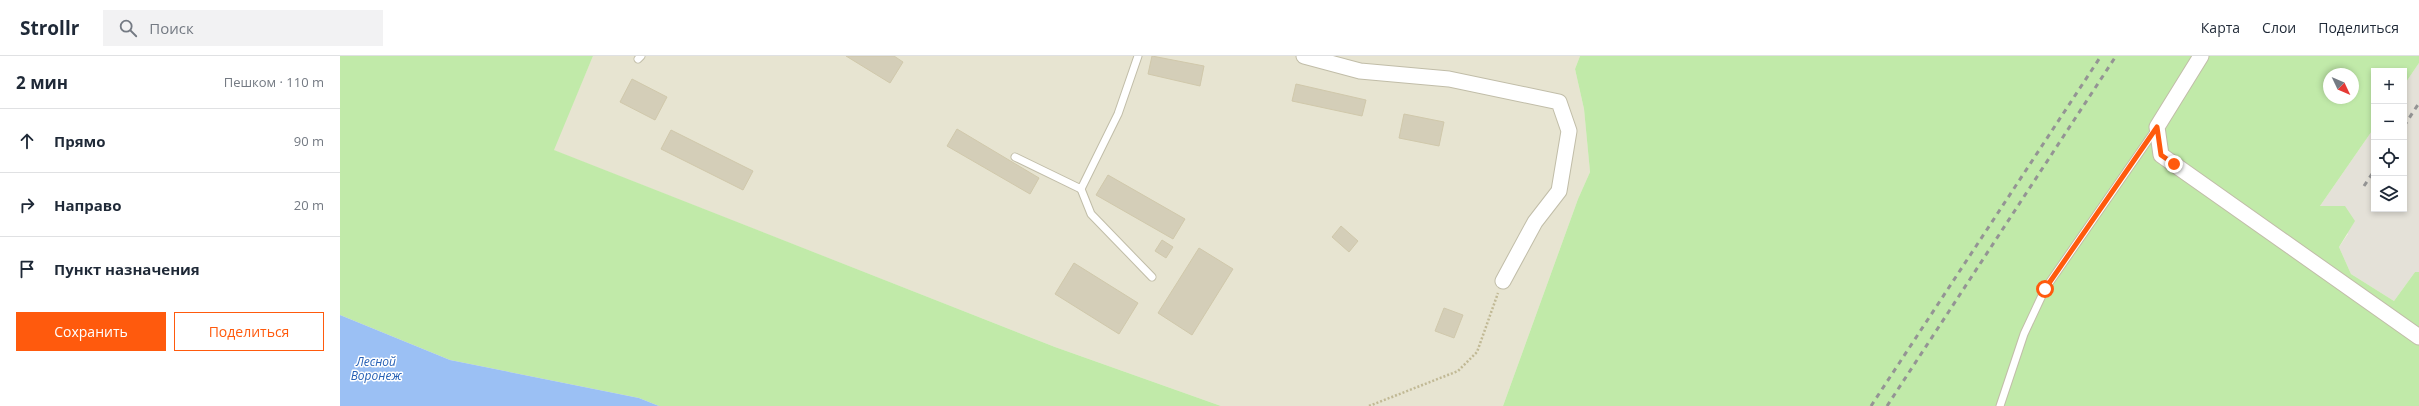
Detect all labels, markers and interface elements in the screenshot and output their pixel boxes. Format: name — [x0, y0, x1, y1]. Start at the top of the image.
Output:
search box — [103, 10, 383, 46]
text: Strollr — [20, 15, 79, 41]
icon: search — [117, 17, 139, 39]
text: Поиск — [149, 18, 194, 38]
text: Карта — [2201, 18, 2240, 37]
text: Слои — [2262, 18, 2296, 37]
text: Поделиться — [2318, 18, 2399, 37]
north arrow — [2323, 68, 2359, 104]
map controls — [2371, 68, 2407, 212]
button: + — [2371, 68, 2407, 104]
text: 2 мин — [16, 71, 68, 94]
text: Пешком · 110 m — [224, 73, 324, 91]
button: − — [2371, 104, 2407, 140]
icon: ahead — [16, 130, 38, 152]
text: Прямо — [54, 131, 106, 151]
text: 90 m — [294, 132, 324, 150]
button: locate — [2371, 140, 2407, 176]
route end — [2165, 155, 2183, 173]
button: layers — [2371, 176, 2407, 212]
icon: right — [16, 194, 38, 216]
text: Направо — [54, 195, 122, 215]
text: 20 m — [294, 196, 324, 214]
icon: arrive — [16, 258, 38, 280]
text: Пункт назначения — [54, 259, 200, 279]
route start — [2036, 280, 2054, 298]
button: Сохранить — [16, 312, 166, 351]
button: Поделиться — [174, 312, 324, 351]
water label: Лесной Воронеж — [351, 353, 402, 384]

